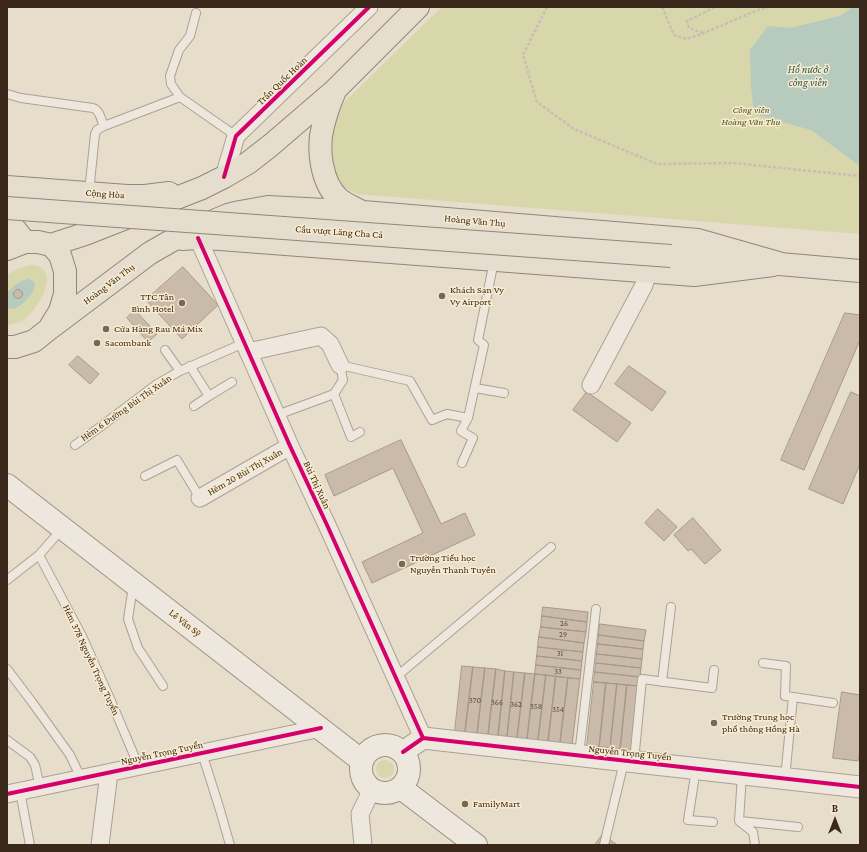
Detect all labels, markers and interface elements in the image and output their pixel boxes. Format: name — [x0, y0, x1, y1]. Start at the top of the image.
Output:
street label: Trần Quốc Hoàn — [254, 54, 310, 108]
water label: Hồ nước ở công viên — [788, 63, 828, 89]
park label: Công viên Hoàng Văn Thụ — [721, 104, 781, 128]
street label: Cộng Hòa — [85, 187, 125, 201]
street label: Hoàng Văn Thụ — [444, 212, 506, 230]
street label: Cầu vượt Lăng Cha Cả — [295, 223, 383, 241]
street label: Hoàng Văn Thụ — [81, 261, 137, 307]
place label: Khách Sạn Vy Vy Airport — [450, 284, 504, 308]
place label: TTC Tân Bình Hotel — [132, 291, 174, 314]
marker: Khách Sạn Vy Vy Airport — [437, 291, 447, 301]
marker: TTC Tân Bình Hotel — [177, 298, 187, 308]
place label: Cửa Hàng Rau Má Mix — [114, 323, 203, 335]
marker: Cửa Hàng Rau Má Mix — [101, 324, 111, 334]
place label: Sacombank — [105, 337, 151, 349]
marker: Sacombank — [92, 338, 102, 348]
street label: Hẻm 6 Đường Bùi Thị Xuân — [78, 372, 174, 444]
street label: Hẻm 20 Bùi Thị Xuân — [205, 446, 285, 498]
street label: Bùi Thị Xuân — [301, 459, 333, 511]
place label: Trường Tiểu học Nguyễn Thanh Tuyền — [410, 552, 496, 576]
marker: Trường Tiểu học Nguyễn Thanh Tuyền — [397, 559, 407, 569]
street label: Hẻm 378 Nguyễn Trọng Tuyển — [60, 603, 122, 717]
street label: Lê Văn Sỹ — [167, 607, 203, 639]
house number: 26 — [560, 619, 568, 629]
house number: 29 — [559, 630, 567, 640]
house number: 31 — [557, 649, 563, 659]
house number: 33 — [554, 667, 562, 677]
house number: 370 — [469, 696, 481, 706]
house number: 366 — [491, 698, 503, 708]
house number: 362 — [510, 700, 522, 710]
house number: 358 — [530, 702, 542, 712]
house number: 354 — [552, 705, 564, 715]
place label: Trường Trung học phổ thông Hồng Hà — [722, 711, 800, 734]
marker: Trường Trung học phổ thông Hồng Hà — [709, 718, 719, 728]
street label: Nguyễn Trọng Tuyển — [120, 738, 204, 768]
street label: Nguyễn Trọng Tuyển — [588, 743, 672, 763]
place label: FamilyMart — [473, 798, 520, 810]
marker: FamilyMart — [460, 799, 470, 809]
north arrow — [815, 800, 855, 840]
text: B — [832, 802, 838, 814]

